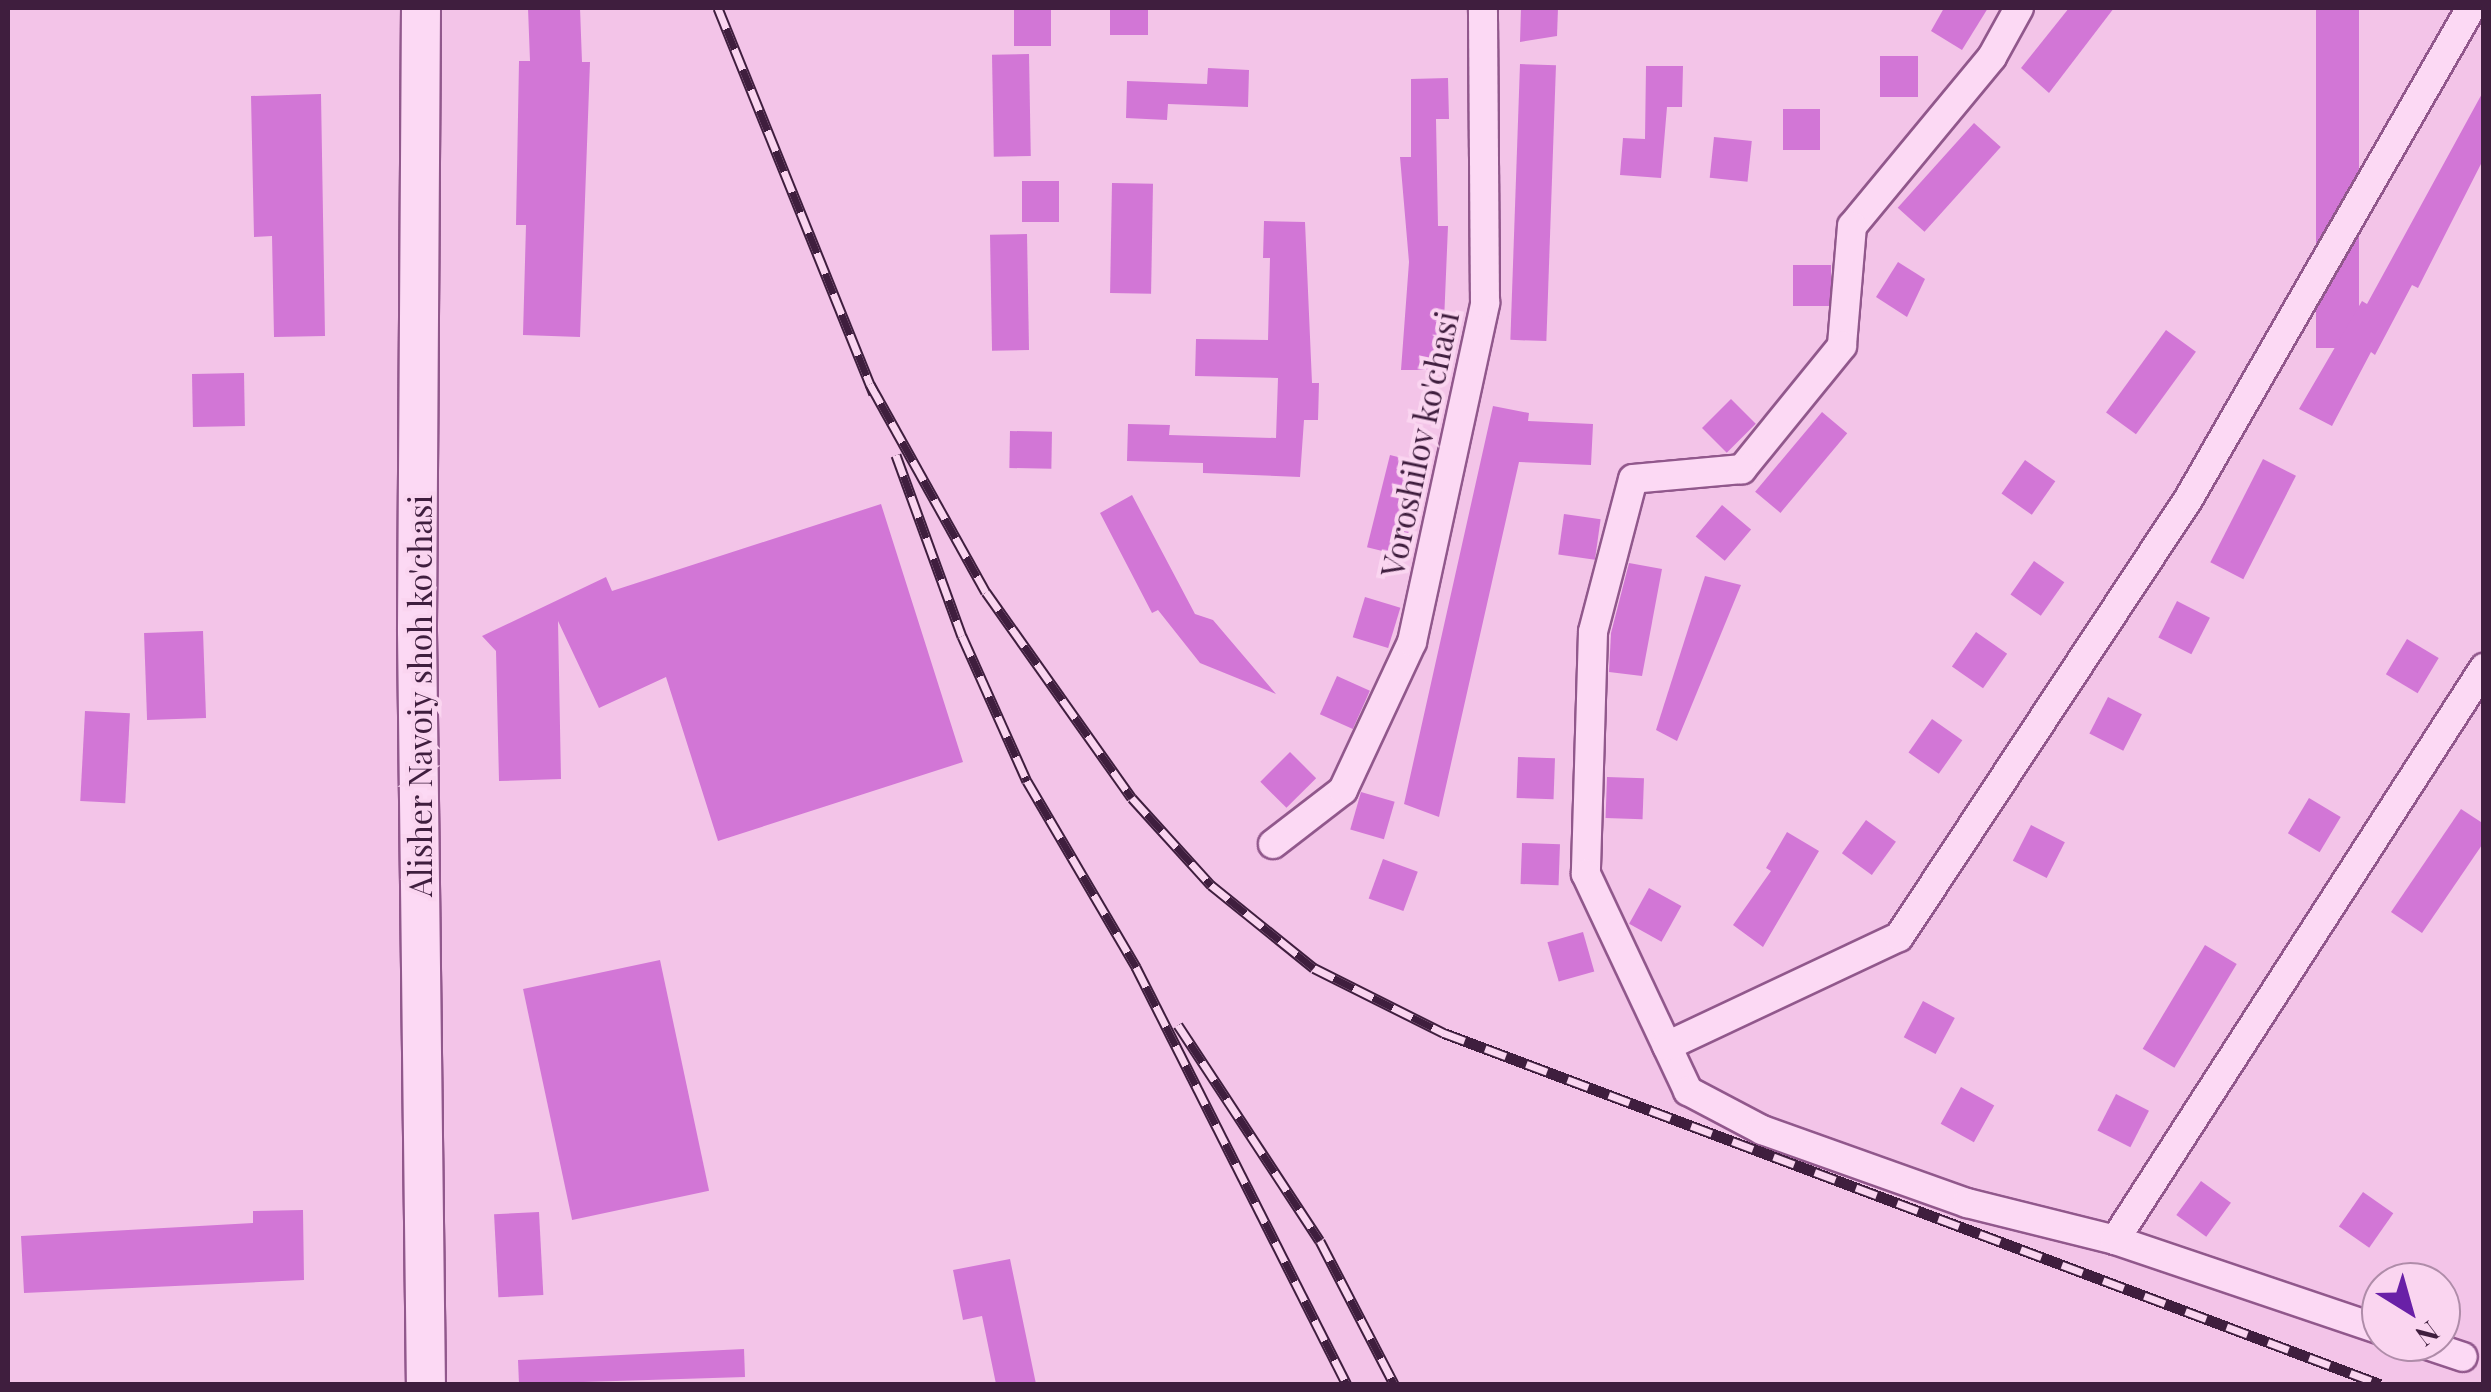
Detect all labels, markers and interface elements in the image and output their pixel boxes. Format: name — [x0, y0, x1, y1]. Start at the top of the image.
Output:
street label: Voroshilov ko'chasi — [1372, 307, 1466, 581]
street label: Alisher Navoiy shoh ko'chasi — [400, 494, 438, 898]
north arrow — [2361, 1262, 2461, 1362]
text: N — [2409, 1314, 2447, 1356]

